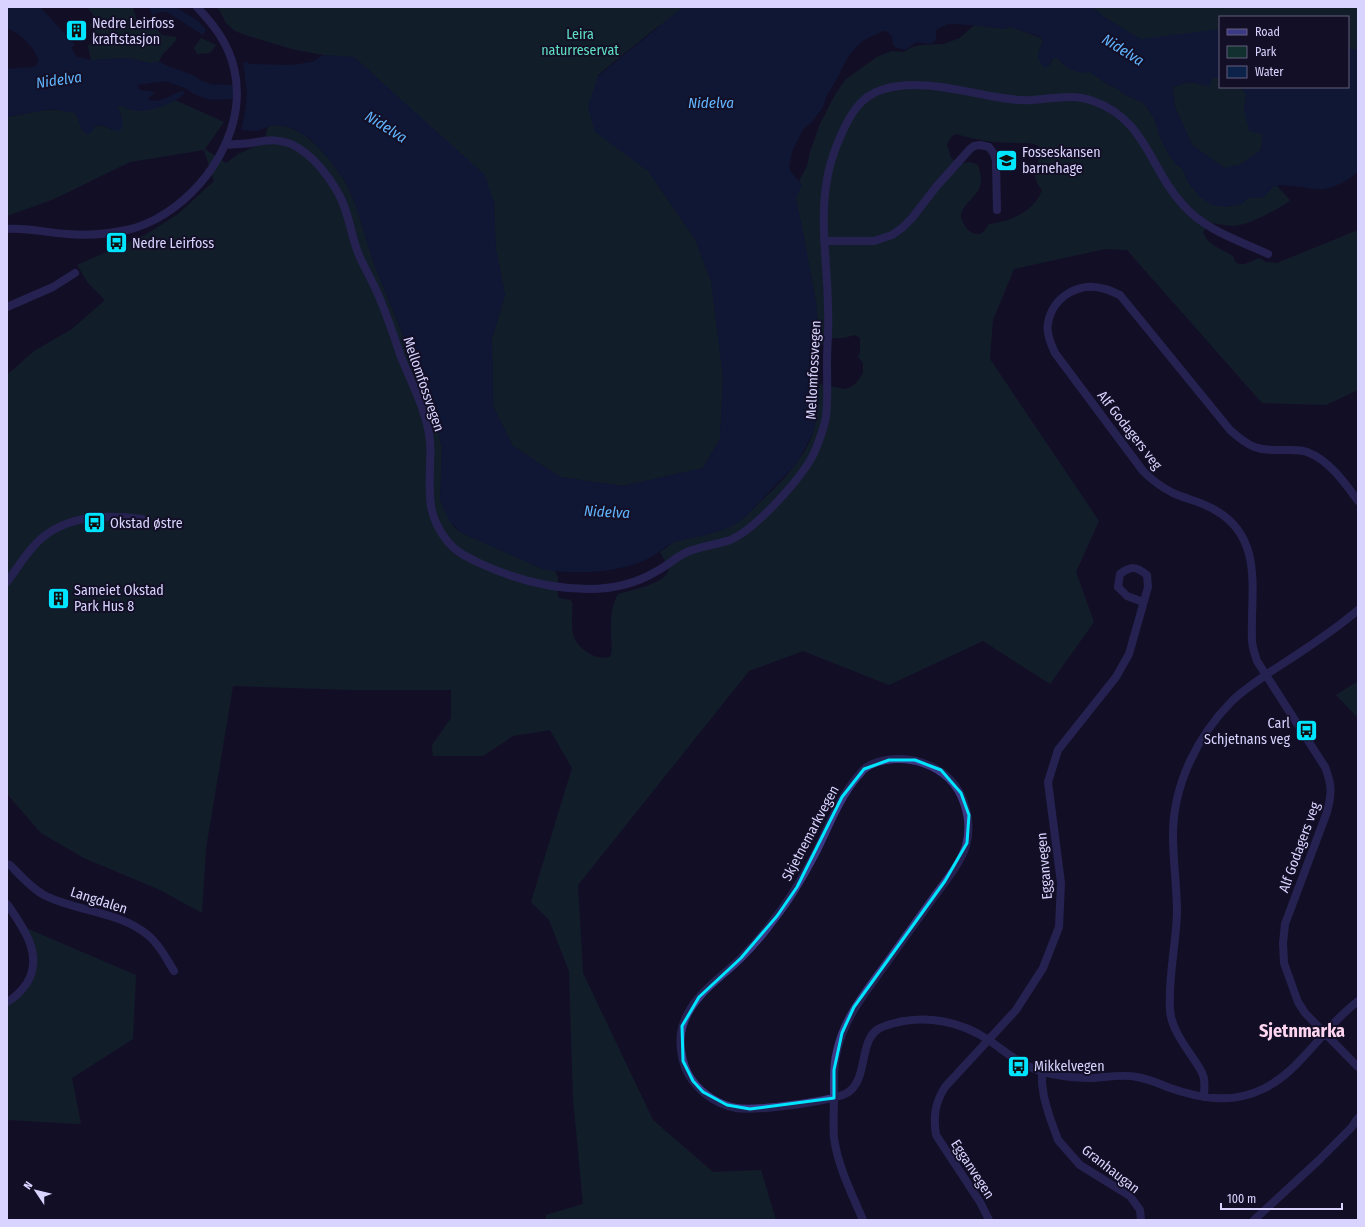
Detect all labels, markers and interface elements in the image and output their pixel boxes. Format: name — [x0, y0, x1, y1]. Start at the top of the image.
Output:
place label: Nedre Leirfoss kraftstasjon — [92, 15, 174, 48]
legend — [1219, 16, 1349, 88]
building icon: Nedre Leirfoss kraftstasjon — [64, 18, 90, 44]
text: Road — [1255, 25, 1280, 39]
park label: Leira naturreservat — [541, 26, 619, 59]
water label: Nidelva — [1099, 30, 1148, 70]
text: Park — [1255, 45, 1277, 59]
text: Water — [1255, 65, 1284, 79]
water label: Nidelva — [35, 68, 83, 92]
water label: Nidelva — [688, 94, 734, 112]
water label: Nidelva — [362, 107, 411, 147]
place label: Fosseskansen barnehage — [1022, 144, 1101, 177]
school or university icon: Fosseskansen barnehage — [994, 147, 1020, 173]
bus stop icon: Nedre Leirfoss — [103, 230, 129, 256]
place label: Nedre Leirfoss — [132, 235, 214, 252]
street label: Mellomfossvegen — [802, 320, 825, 420]
street label: Mellomfossvegen — [399, 334, 448, 434]
street label: Alf Godagers veg — [1094, 388, 1166, 473]
water label: Nidelva — [583, 502, 631, 522]
bus stop icon: Okstad østre — [81, 510, 107, 536]
place label: Okstad østre — [110, 515, 183, 532]
place label: Sameiet Okstad Park Hus 8 — [74, 582, 164, 615]
building icon: Sameiet Okstad Park Hus 8 — [45, 585, 71, 611]
place label: Carl Schjetnans veg — [1204, 715, 1290, 748]
bus stop icon: Carl Schjetnans veg — [1293, 718, 1319, 744]
street label: Skjetnemarkvegen — [778, 783, 843, 884]
street label: Alf Godagers veg — [1275, 799, 1324, 895]
street label: Egganvegen — [1033, 832, 1056, 900]
street label: Langdalen — [68, 883, 129, 918]
district label: Sjetnmarka — [1259, 1020, 1345, 1042]
bus stop icon: Mikkelvegen — [1006, 1053, 1032, 1079]
place label: Mikkelvegen — [1034, 1058, 1105, 1075]
street label: Egganvegen — [947, 1137, 998, 1202]
street label: Granhaugan — [1078, 1142, 1143, 1197]
north arrow — [16, 1171, 56, 1211]
text: N — [21, 1179, 35, 1192]
scale bar — [1221, 1185, 1342, 1211]
text: 100 m — [1227, 1192, 1256, 1206]

